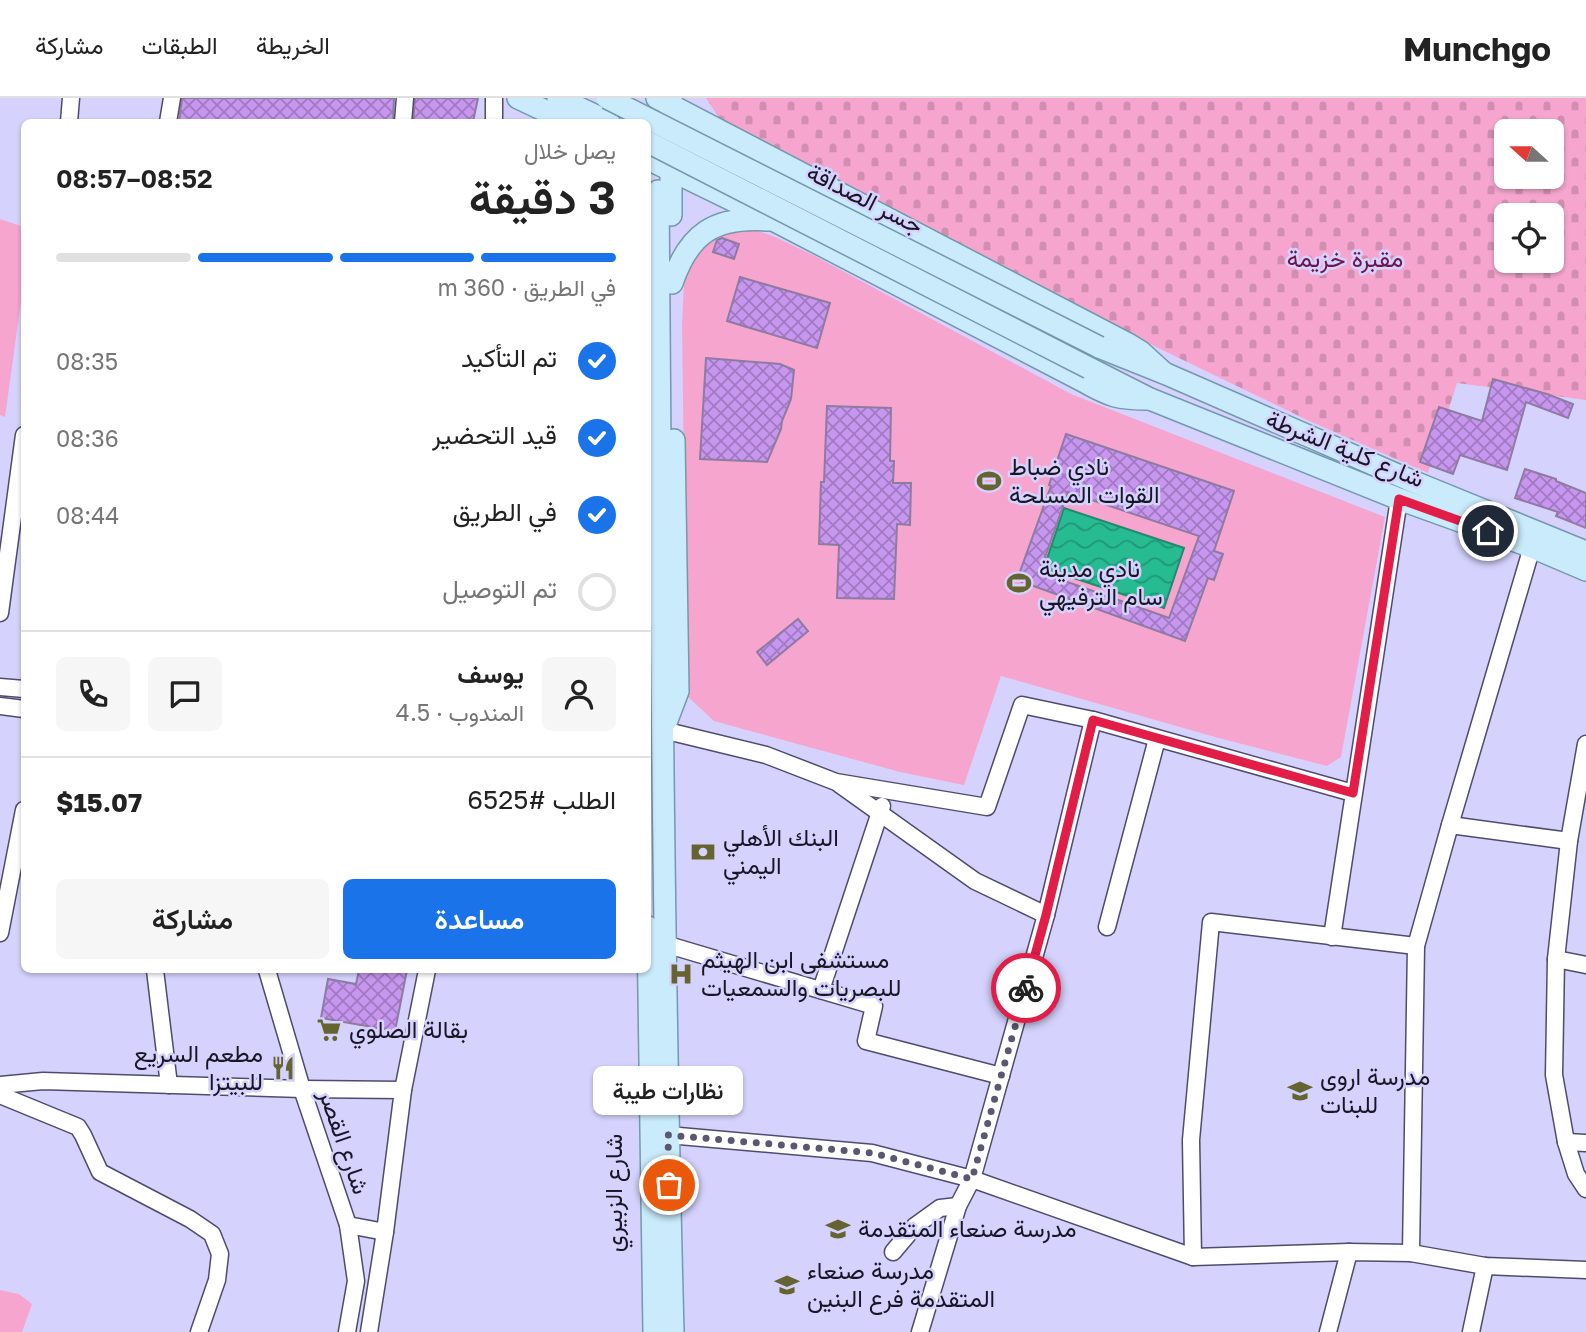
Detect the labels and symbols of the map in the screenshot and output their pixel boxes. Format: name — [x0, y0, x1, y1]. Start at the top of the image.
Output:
north arrow — [1494, 119, 1564, 189]
street label: جسر الصداقة — [802, 156, 929, 241]
park label: مقبرة خزيمة — [1287, 243, 1403, 274]
street label: شارع كلية الشرطة — [1261, 403, 1429, 495]
place label: نادي ضباط القوات المسلحة — [1009, 451, 1160, 510]
sports icon: نادي ضباط القوات المسلحة — [975, 467, 1003, 495]
pin — [1458, 501, 1518, 561]
place label: نادي مدينة سام الترفيهي — [1039, 553, 1163, 616]
sports icon: نادي مدينة سام الترفيهي — [1005, 569, 1033, 597]
place label: البنك الأهلي اليمني — [723, 822, 839, 885]
bank icon: البنك الأهلي اليمني — [689, 838, 717, 866]
place label: مستشفى ابن الهيثم للبصريات والسمعيات — [701, 944, 901, 1003]
courier — [991, 953, 1061, 1023]
hospital icon: مستشفى ابن الهيثم للبصريات والسمعيات — [667, 960, 695, 988]
place label: بقالة الصلوي — [349, 1014, 468, 1049]
supermarket icon: بقالة الصلوي — [315, 1016, 343, 1044]
place label: مطعم السريع للبيتزا — [134, 1038, 263, 1097]
restaurant icon: مطعم السريع للبيتزا — [269, 1054, 297, 1082]
place label: مدرسة اروى للبنات — [1320, 1061, 1430, 1119]
callout: نظارات طيبة — [594, 1066, 744, 1115]
school or university icon: مدرسة اروى للبنات — [1286, 1077, 1314, 1105]
street label: شارع القصر — [311, 1084, 377, 1199]
street label: شارع الزبيري — [598, 1134, 633, 1252]
pin — [639, 1155, 699, 1215]
place label: مدرسة صنعاء المتقدمة — [858, 1213, 1077, 1244]
school or university icon: مدرسة صنعاء المتقدمة — [824, 1215, 852, 1243]
place label: مدرسة صنعاء المتقدمة فرع البنين — [807, 1255, 995, 1315]
school or university icon: مدرسة صنعاء المتقدمة فرع البنين — [773, 1271, 801, 1299]

